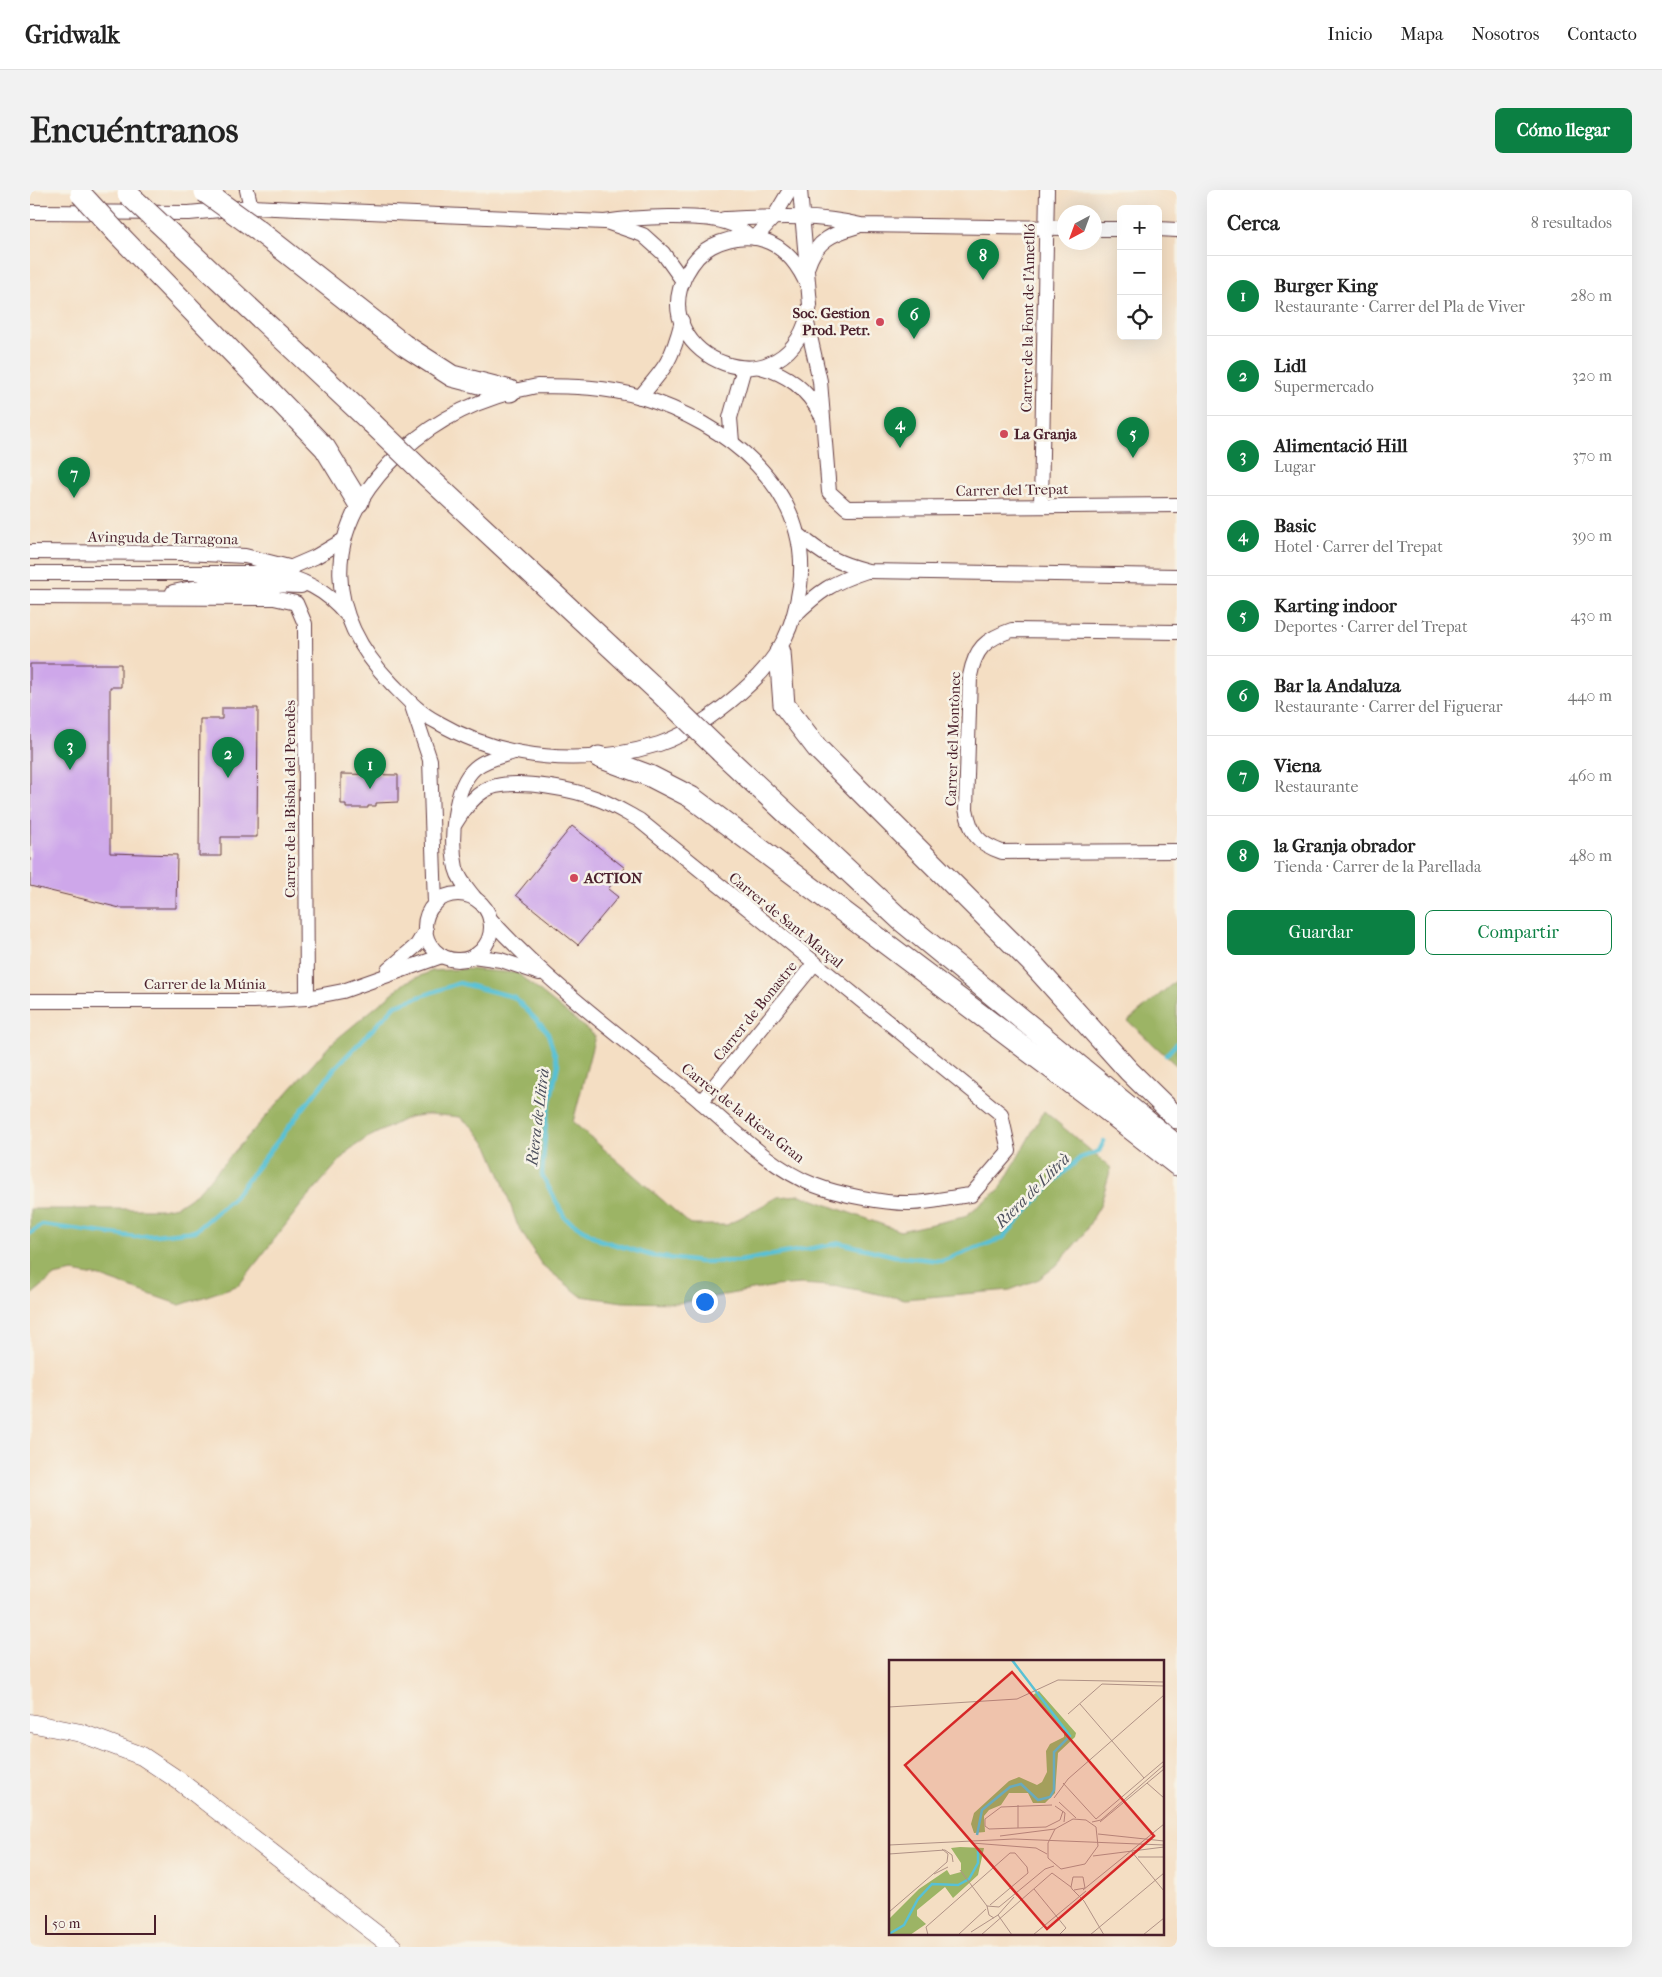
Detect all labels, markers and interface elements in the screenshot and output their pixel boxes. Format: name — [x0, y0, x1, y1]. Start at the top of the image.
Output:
text: Gridwalk — [25, 21, 120, 49]
text: Inicio — [1328, 24, 1373, 45]
text: Mapa — [1401, 24, 1443, 45]
text: Nosotros — [1471, 24, 1539, 45]
text: Contacto — [1567, 24, 1637, 45]
button: Cómo llegar — [1495, 108, 1632, 153]
text: Encuéntranos — [30, 110, 238, 151]
north arrow — [1057, 205, 1102, 250]
map controls — [1117, 205, 1162, 340]
button: + — [1117, 205, 1162, 250]
text: Cerca — [1227, 211, 1279, 235]
text: 8 resultados — [1531, 213, 1612, 232]
street label: Carrer de la Font de l'Ametlló — [1017, 223, 1039, 412]
pin: 8 — [967, 239, 999, 280]
button: − — [1117, 250, 1162, 295]
text: Burger King — [1274, 275, 1377, 297]
text: 1 — [1240, 286, 1246, 305]
text: 280 m — [1570, 286, 1612, 305]
button: locate — [1117, 295, 1162, 340]
text: Restaurante · Carrer del Pla de Viver — [1274, 297, 1525, 316]
pin: 6 — [898, 298, 930, 339]
place label: Soc. Gestion Prod. Petr. — [792, 304, 870, 339]
marker: Soc. Gestion Prod. Petr. — [874, 316, 886, 328]
text: Lidl — [1274, 355, 1307, 377]
text: 2 — [1239, 366, 1247, 385]
text: 320 m — [1572, 366, 1612, 385]
text: Supermercado — [1274, 377, 1374, 396]
pin: 4 — [884, 407, 916, 448]
pin: 5 — [1117, 417, 1149, 458]
place label: La Granja — [1014, 425, 1078, 443]
marker: La Granja — [998, 428, 1010, 440]
text: Alimentació Hill — [1274, 435, 1407, 457]
text: 3 — [1240, 446, 1246, 465]
text: 370 m — [1572, 446, 1612, 465]
pin: 7 — [58, 457, 90, 498]
text: Lugar — [1274, 457, 1315, 476]
street label: Carrer del Trepat — [955, 480, 1069, 500]
text: Basic — [1274, 515, 1316, 537]
text: 4 — [1238, 526, 1248, 545]
text: 390 m — [1571, 526, 1612, 545]
street label: Avinguda de Tarragona — [87, 528, 239, 548]
text: Hotel · Carrer del Trepat — [1274, 537, 1443, 556]
text: Karting indoor — [1274, 595, 1397, 617]
text: 5 — [1240, 606, 1246, 625]
text: 430 m — [1570, 606, 1612, 625]
text: Deportes · Carrer del Trepat — [1274, 617, 1468, 636]
street label: Carrer del Montònec — [942, 671, 964, 807]
text: Bar la Andaluza — [1274, 675, 1401, 697]
text: 6 — [1239, 686, 1247, 705]
text: 440 m — [1567, 686, 1612, 705]
text: Restaurante · Carrer del Figuerar — [1274, 697, 1503, 716]
street label: Carrer de la Bisbal del Penedès — [281, 700, 299, 898]
pin: 3 — [54, 729, 86, 770]
pin: 2 — [212, 737, 244, 778]
pin: 1 — [354, 748, 386, 789]
text: Viena — [1274, 755, 1321, 777]
text: 7 — [1239, 766, 1247, 785]
text: 460 m — [1568, 766, 1612, 785]
text: Restaurante — [1274, 777, 1358, 796]
text: la Granja obrador — [1274, 835, 1415, 857]
text: 8 — [1239, 846, 1247, 865]
text: 480 m — [1569, 846, 1612, 865]
text: Tienda · Carrer de la Parellada — [1274, 857, 1481, 876]
street label: Carrer de Sant Marçal — [725, 868, 847, 972]
place label: ACTION — [583, 869, 643, 887]
marker: ACTION — [568, 872, 580, 884]
button: Guardar — [1227, 910, 1415, 955]
button: Compartir — [1425, 910, 1612, 955]
street label: Carrer de Bonastre — [709, 957, 801, 1064]
street label: Carrer de la Múnia — [144, 975, 267, 993]
street label: Carrer de la Riera Gran — [678, 1059, 809, 1167]
water label: Riera de Llitrà — [522, 1067, 553, 1168]
water label: Riera de Llitrà — [990, 1149, 1074, 1232]
your location — [692, 1289, 718, 1315]
inset map — [889, 1660, 1164, 1934]
scale bar — [45, 1912, 156, 1935]
text: 50 m — [52, 1915, 80, 1932]

